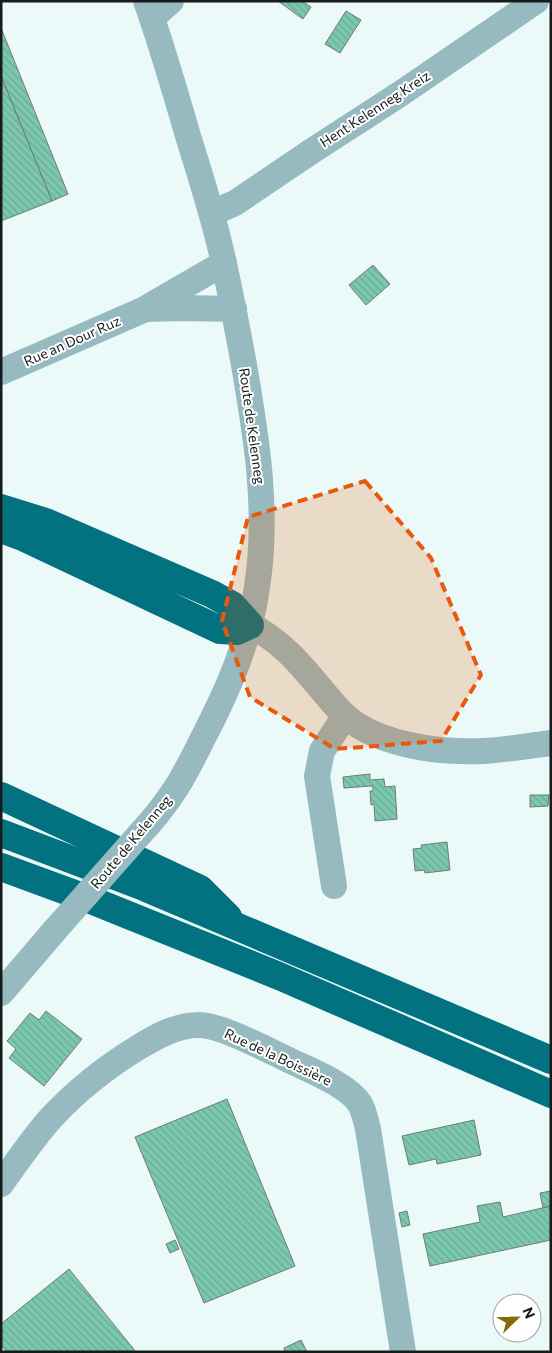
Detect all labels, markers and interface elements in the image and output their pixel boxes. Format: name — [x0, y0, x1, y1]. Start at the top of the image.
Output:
street label: Hent Kelenneg Kreiz — [316, 67, 433, 151]
street label: Rue an Dour Ruz — [21, 312, 123, 369]
street label: Route de Kelenneg — [236, 367, 269, 486]
street label: Route de Kelenneg — [86, 791, 175, 892]
street label: Rue de la Boissière — [222, 1024, 335, 1089]
north arrow — [492, 1293, 542, 1343]
text: N — [520, 1305, 539, 1321]

